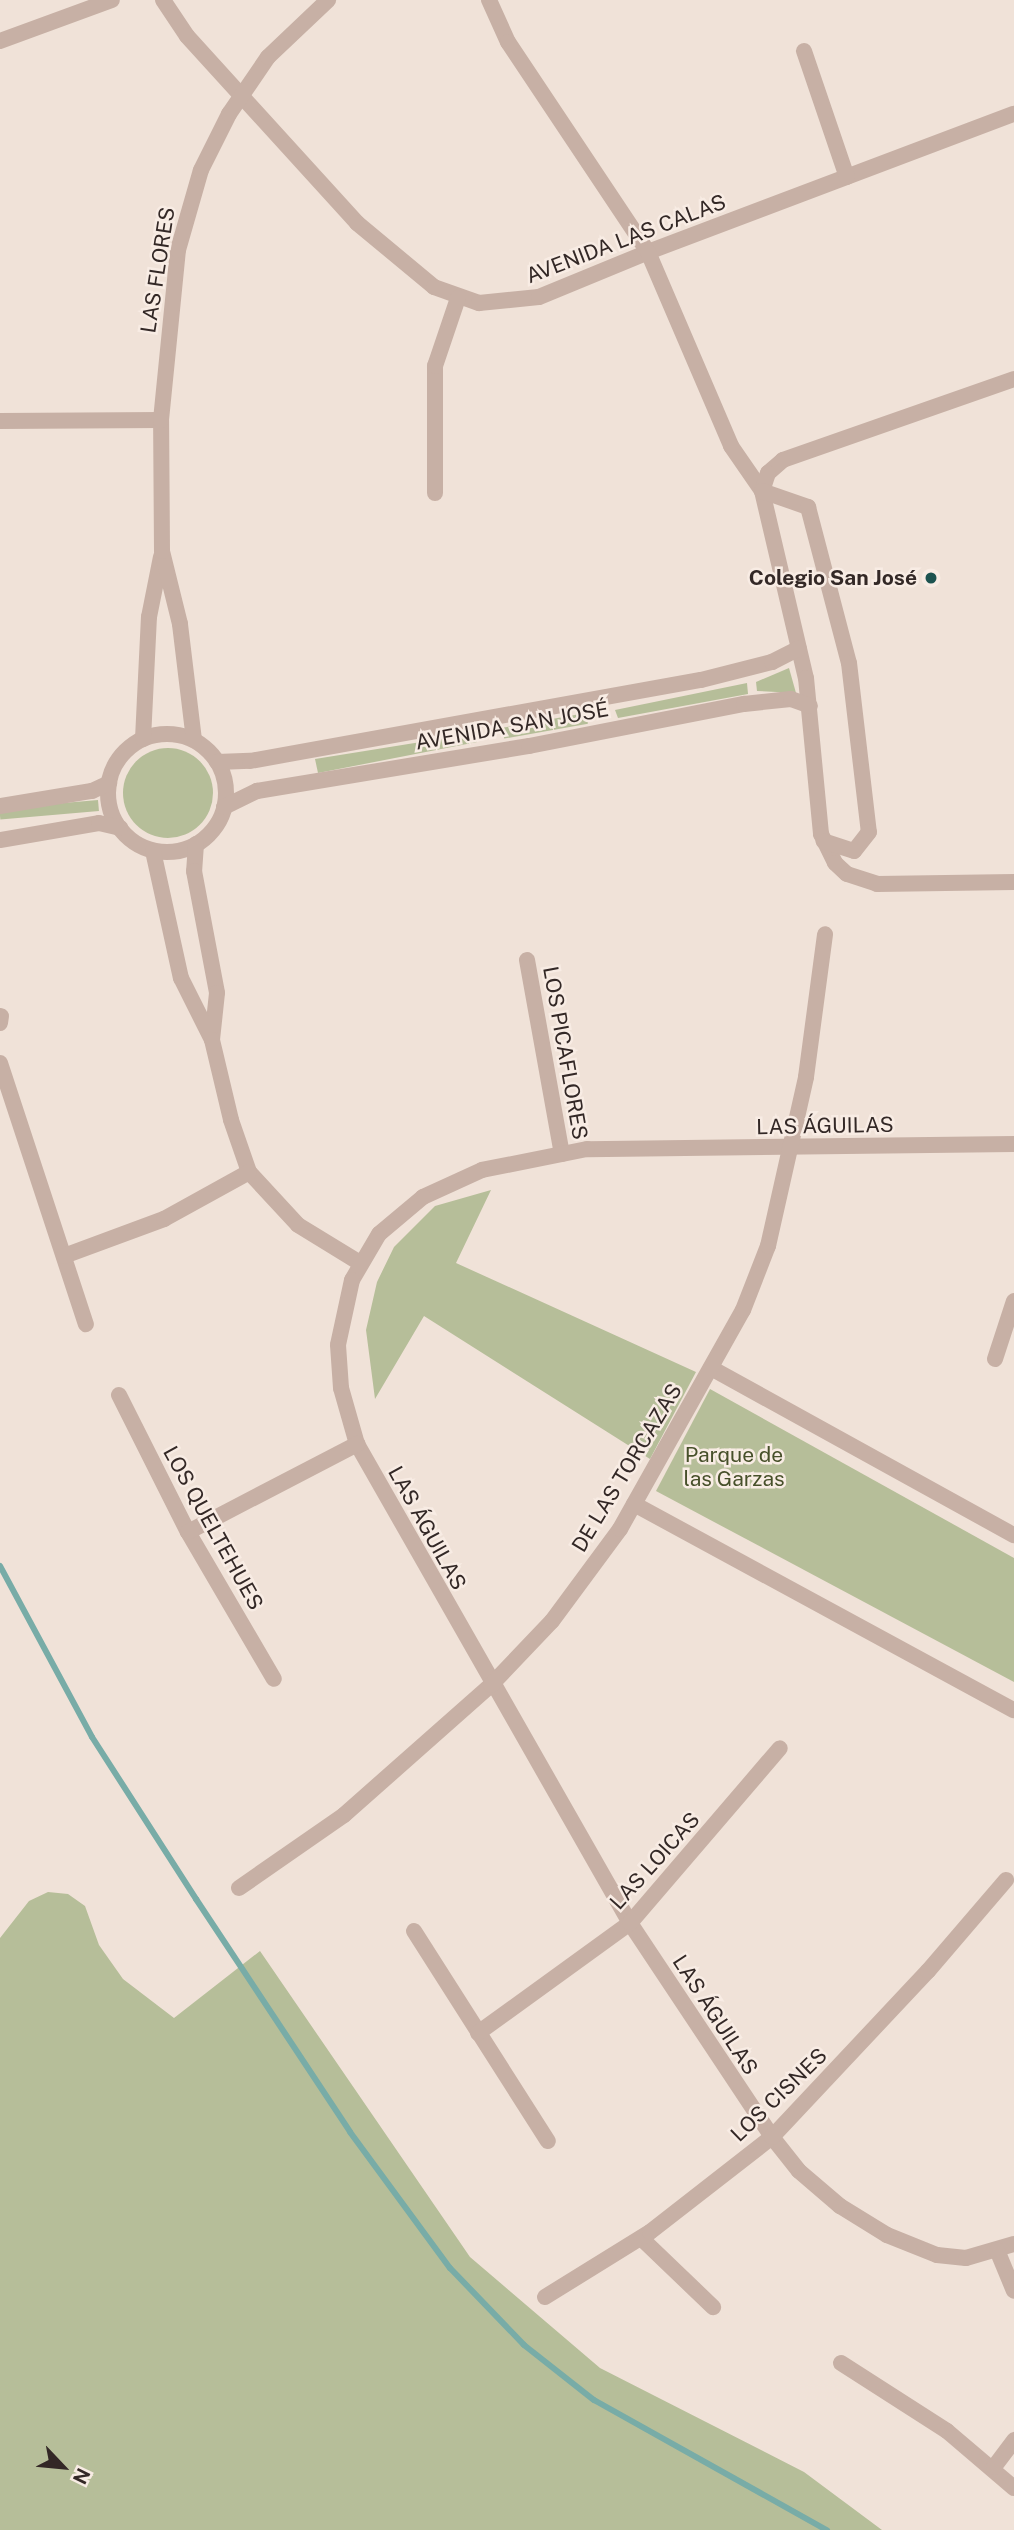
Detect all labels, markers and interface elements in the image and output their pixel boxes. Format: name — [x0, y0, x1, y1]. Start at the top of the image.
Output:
street label: AVENIDA LAS CALAS — [523, 189, 729, 289]
street label: LAS FLORES — [136, 205, 180, 335]
place label: Colegio San José — [749, 565, 917, 591]
marker: Colegio San José — [923, 570, 939, 586]
street label: AVENIDA SAN JOSÉ — [413, 697, 611, 755]
street label: LOS PICAFLORES — [537, 964, 593, 1142]
street label: LAS ÁGUILAS — [756, 1112, 894, 1140]
street label: DE LAS TORCAZAS — [567, 1379, 687, 1557]
street label: LOS QUELTEHUES — [158, 1442, 268, 1614]
park label: Parque de las Garzas — [683, 1442, 785, 1492]
street label: LAS ÁGUILAS — [383, 1462, 471, 1594]
street label: LAS LOICAS — [605, 1807, 705, 1915]
street label: LAS ÁGUILAS — [667, 1950, 763, 2080]
street label: LOS CISNES — [726, 2043, 832, 2147]
north arrow — [28, 2432, 98, 2502]
text: N — [69, 2465, 95, 2488]

